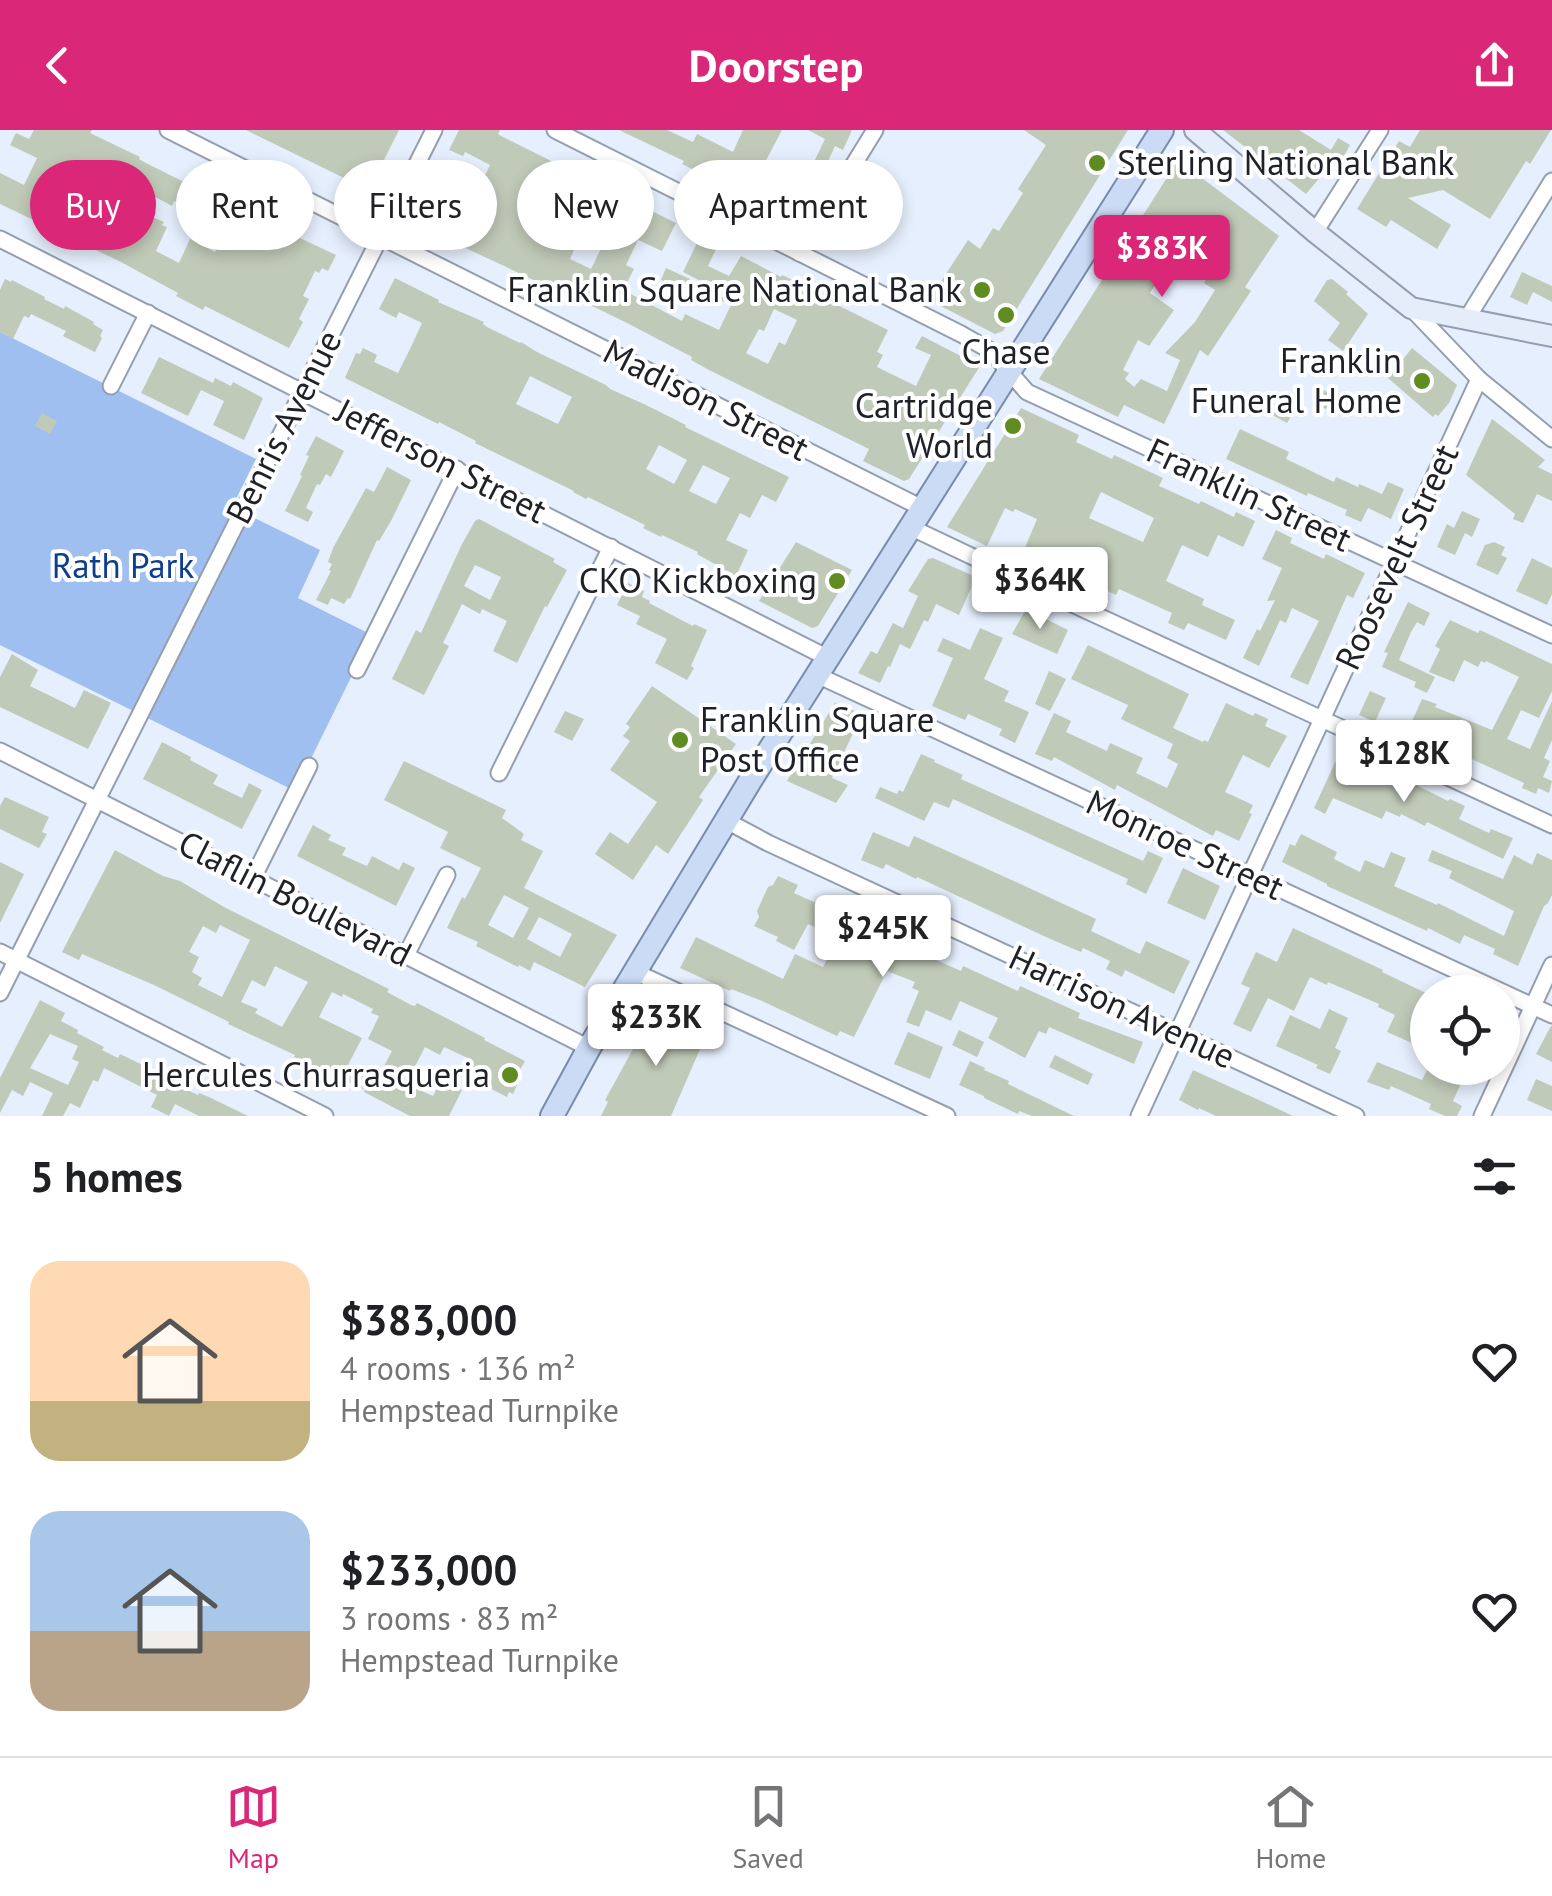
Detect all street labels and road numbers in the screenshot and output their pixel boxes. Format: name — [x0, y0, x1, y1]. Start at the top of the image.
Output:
street label: Benris Avenue — [215, 322, 351, 531]
street label: Madison Street — [596, 328, 817, 471]
street label: Jefferson Street — [326, 386, 555, 533]
street label: Franklin Street — [1140, 427, 1359, 562]
street label: Roosevelt Street — [1324, 436, 1468, 677]
street label: Monroe Street — [1079, 778, 1292, 910]
street label: Claflin Boulevard — [171, 819, 420, 977]
street label: Harrison Avenue — [1002, 934, 1243, 1079]

